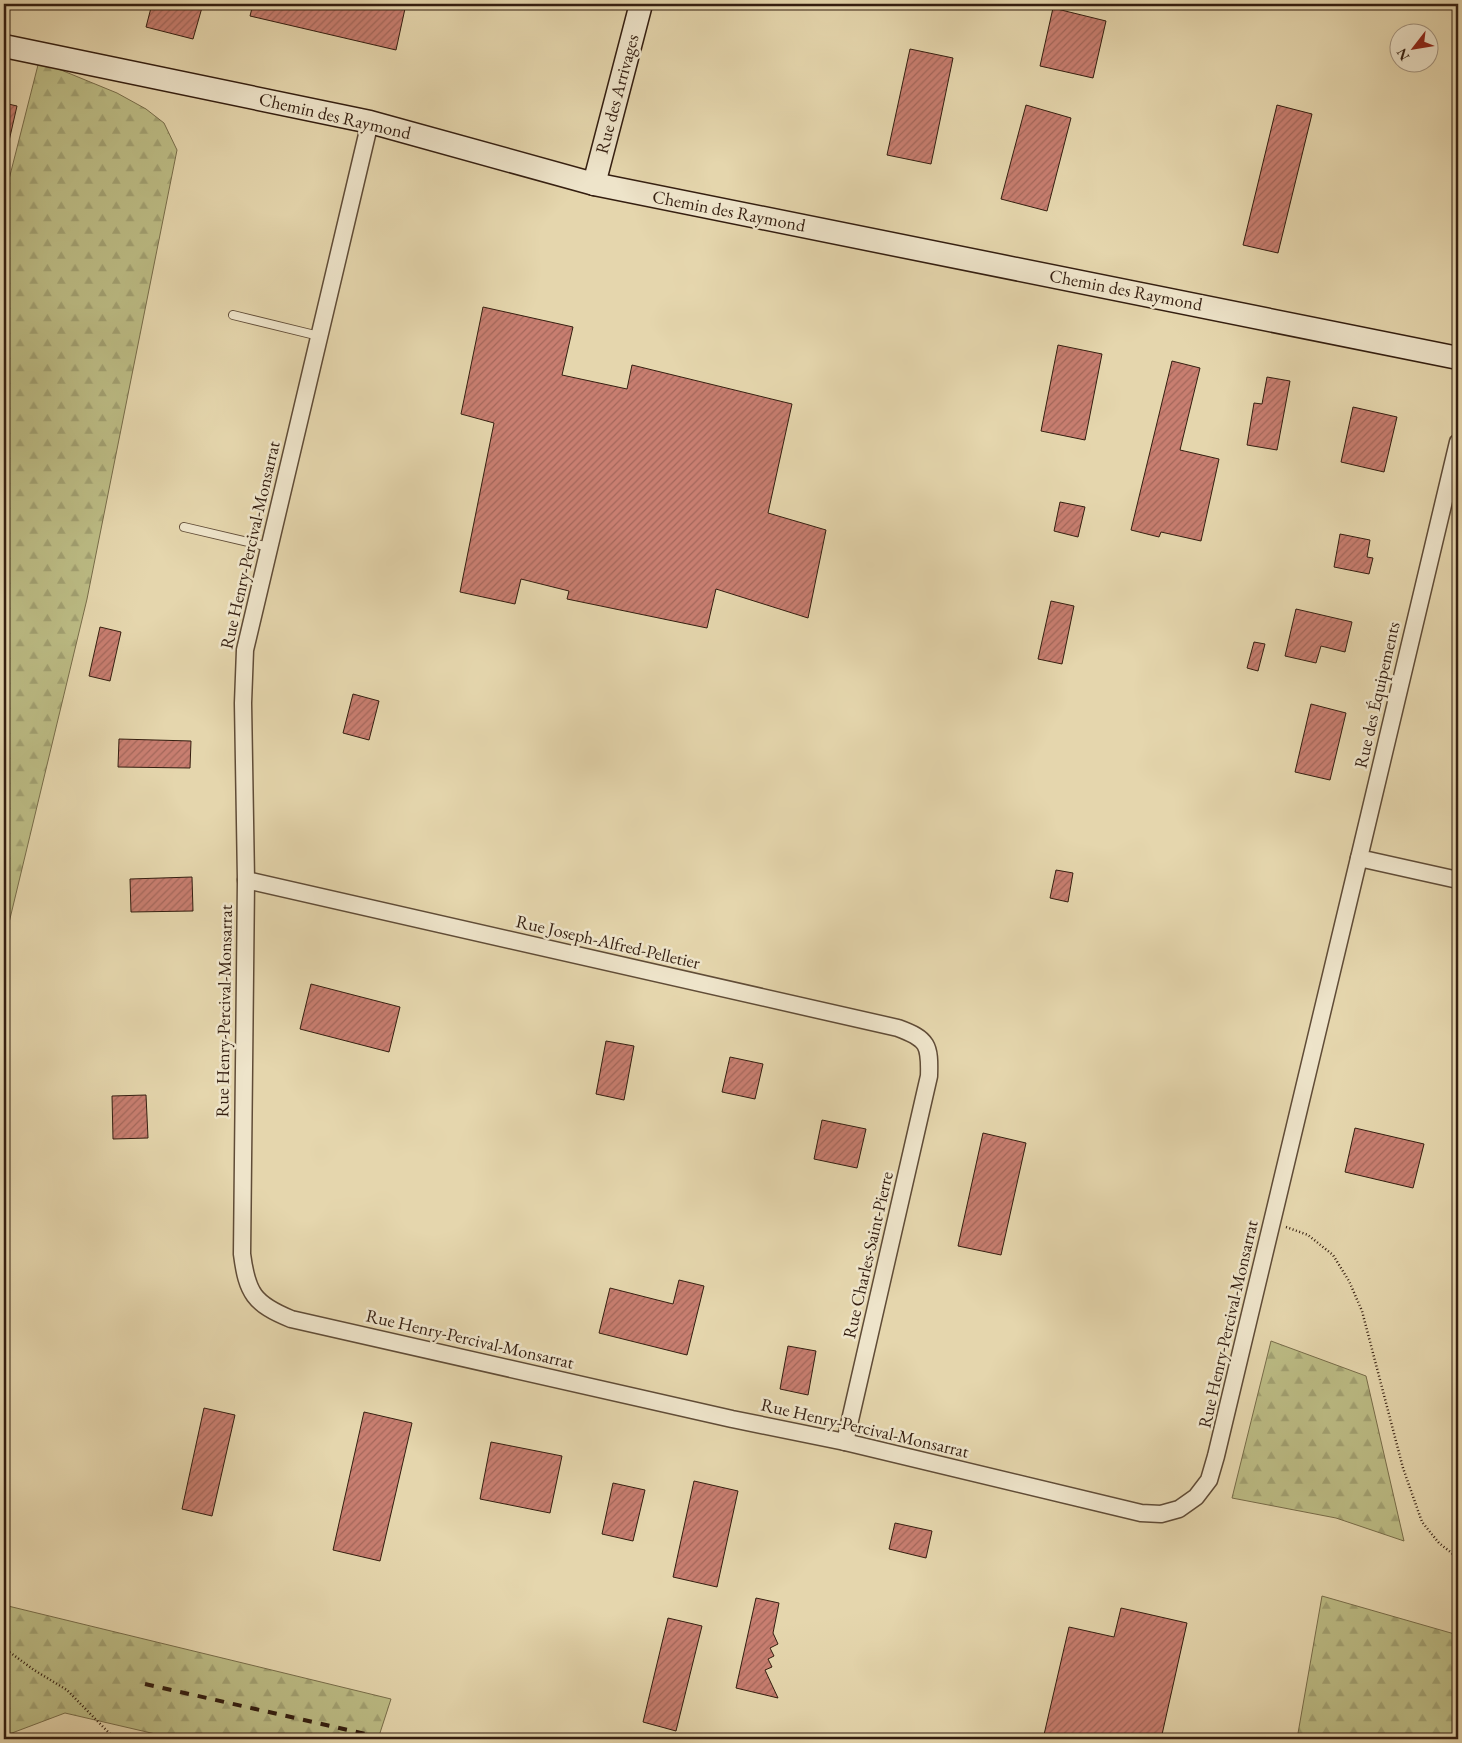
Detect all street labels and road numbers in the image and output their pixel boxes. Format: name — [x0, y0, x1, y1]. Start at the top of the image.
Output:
street label: Rue des Arrivages — [590, 31, 644, 156]
street label: Chemin des Raymond — [257, 87, 414, 144]
street label: Chemin des Raymond — [651, 184, 808, 237]
street label: Chemin des Raymond — [1048, 263, 1205, 316]
street label: Rue Henry-Percival-Monsarrat — [214, 438, 285, 651]
street label: Rue des Équipements — [1348, 619, 1405, 770]
street label: Rue Henry-Percival-Monsarrat — [210, 904, 237, 1118]
street label: Rue Joseph-Alfred-Pelletier — [514, 909, 702, 974]
street label: Rue Charles-Saint-Pierre — [837, 1169, 898, 1341]
street label: Rue Henry-Percival-Monsarrat — [1192, 1217, 1263, 1430]
street label: Rue Henry-Percival-Monsarrat — [364, 1303, 577, 1374]
street label: Rue Henry-Percival-Monsarrat — [759, 1392, 972, 1463]

